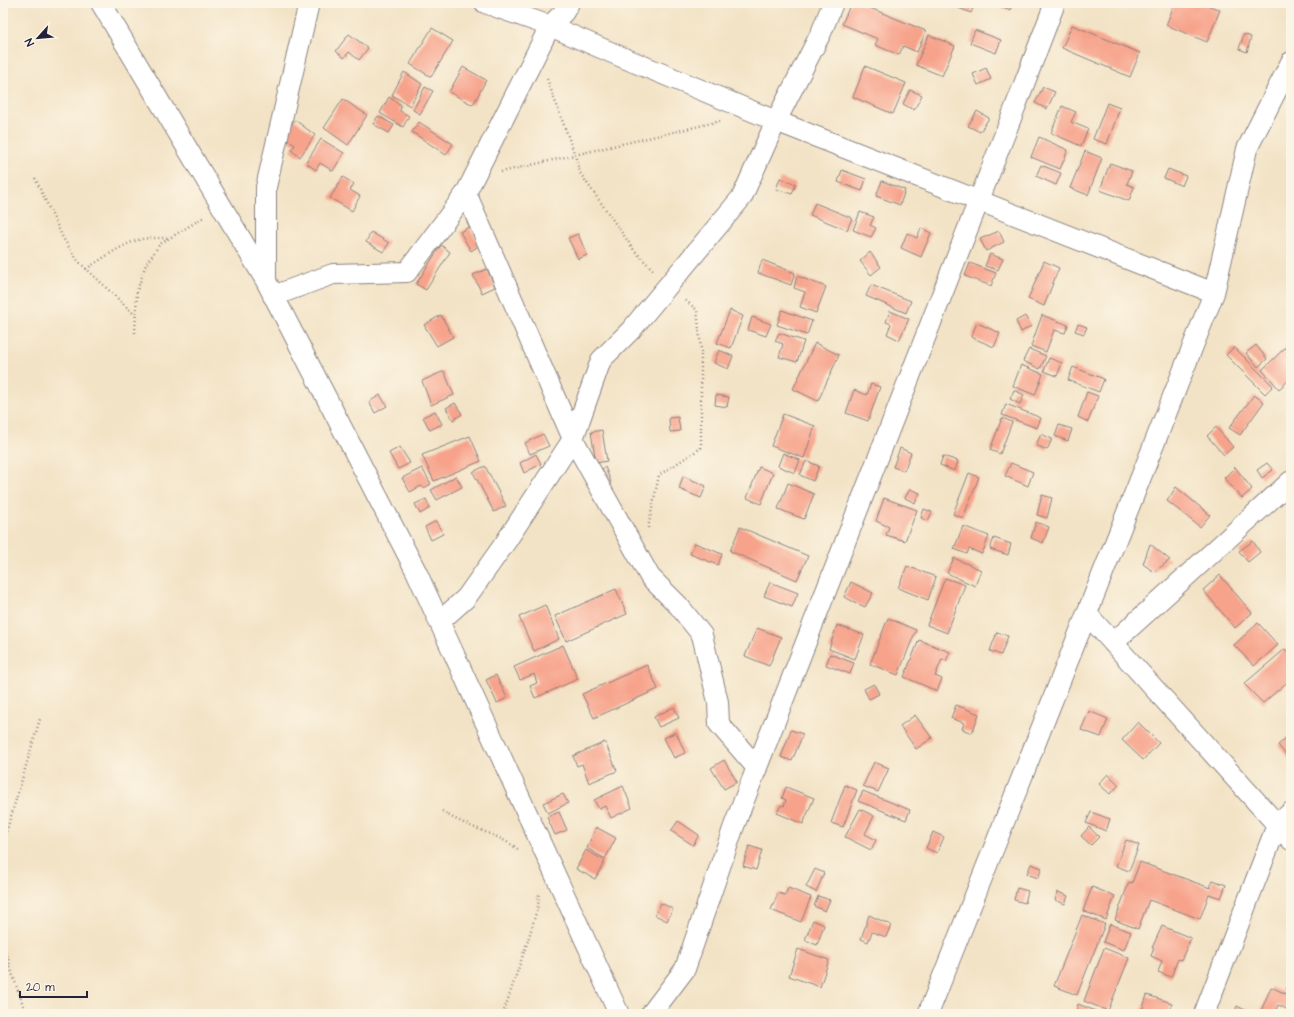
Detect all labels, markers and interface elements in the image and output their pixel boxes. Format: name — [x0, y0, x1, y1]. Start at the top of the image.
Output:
north arrow — [18, 18, 58, 58]
text: N — [21, 36, 38, 49]
scale bar — [20, 973, 87, 999]
text: 20 m — [26, 979, 55, 996]

